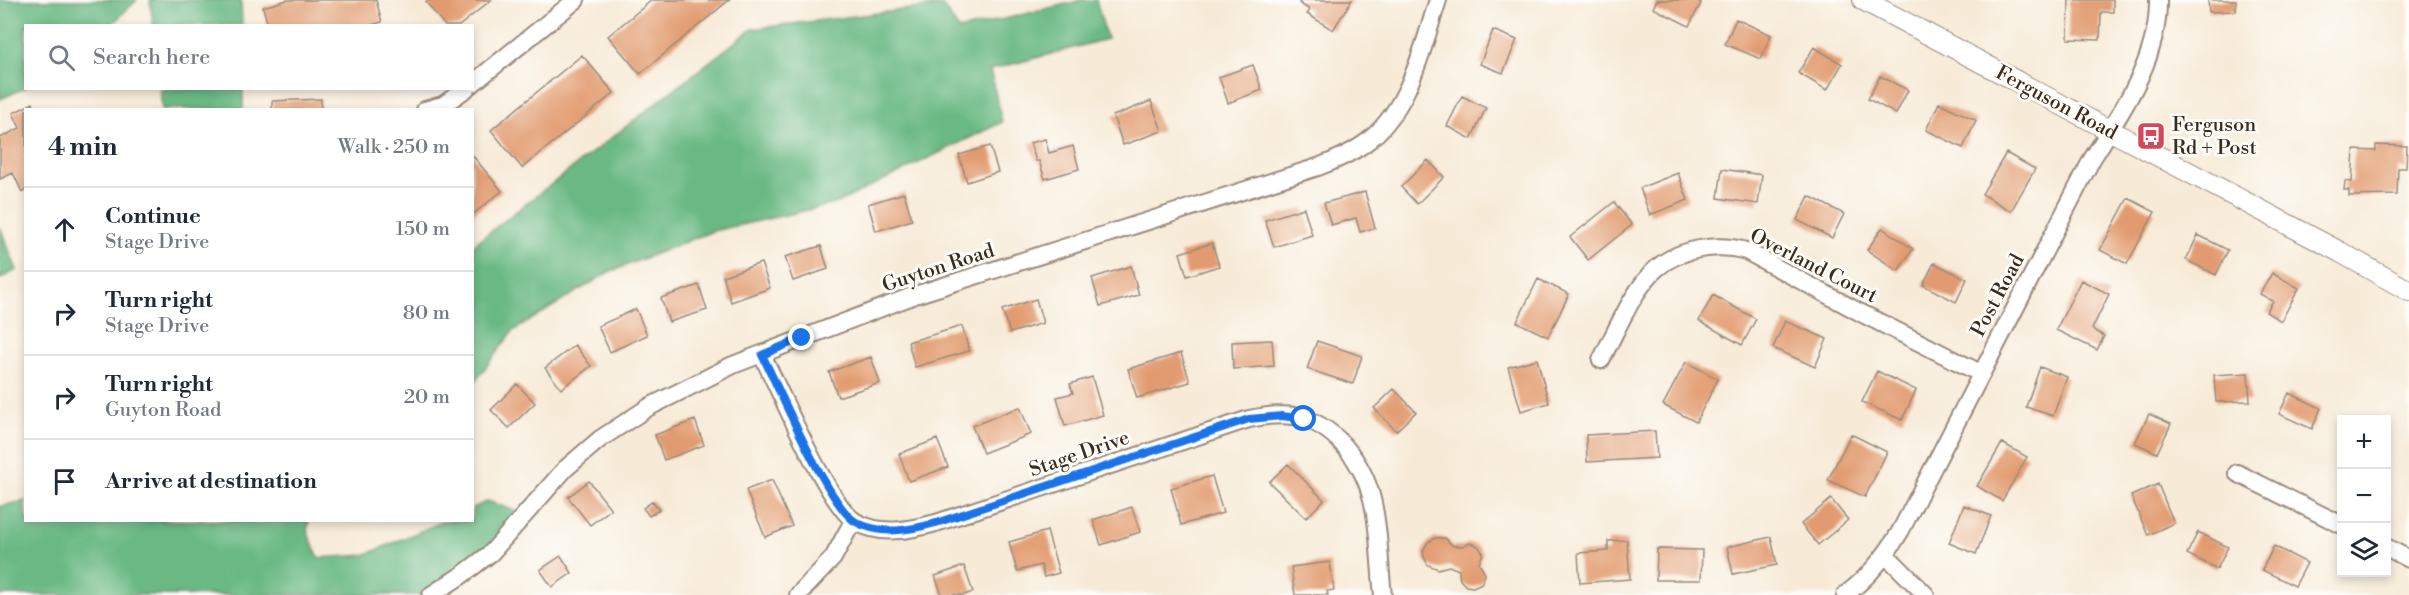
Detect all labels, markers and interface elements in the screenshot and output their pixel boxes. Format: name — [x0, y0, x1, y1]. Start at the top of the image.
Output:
search box — [24, 24, 474, 90]
icon: search — [45, 41, 78, 74]
text: Search here — [93, 44, 210, 71]
street label: Ferguson Road — [1991, 61, 2122, 146]
place label: Ferguson Rd + Post — [2172, 113, 2257, 161]
bus stop icon: Ferguson Rd + Post — [2135, 120, 2167, 152]
text: 4 min — [48, 131, 118, 163]
text: Walk · 250 m — [338, 135, 450, 160]
text: Continue — [105, 203, 201, 230]
icon: ahead — [48, 213, 81, 246]
text: 150 m — [395, 217, 450, 242]
street label: Overland Court — [1745, 223, 1881, 309]
text: Stage Drive — [105, 230, 209, 255]
street label: Guyton Road — [879, 238, 998, 298]
street label: Post Road — [1966, 250, 2031, 341]
text: Turn right — [105, 287, 213, 314]
icon: right — [48, 297, 81, 330]
text: 80 m — [403, 301, 450, 326]
text: Stage Drive — [105, 314, 209, 339]
route end — [788, 324, 814, 350]
text: Turn right — [105, 371, 213, 398]
icon: right — [48, 381, 81, 414]
text: 20 m — [404, 385, 450, 410]
text: Guyton Road — [105, 398, 221, 423]
route start — [1290, 405, 1316, 431]
map controls — [2337, 415, 2391, 577]
button: + — [2337, 415, 2391, 469]
street label: Stage Drive — [1026, 426, 1133, 483]
icon: arrive — [48, 465, 81, 498]
text: Arrive at destination — [105, 468, 317, 495]
button: − — [2337, 469, 2391, 523]
button: layers — [2337, 523, 2391, 577]

